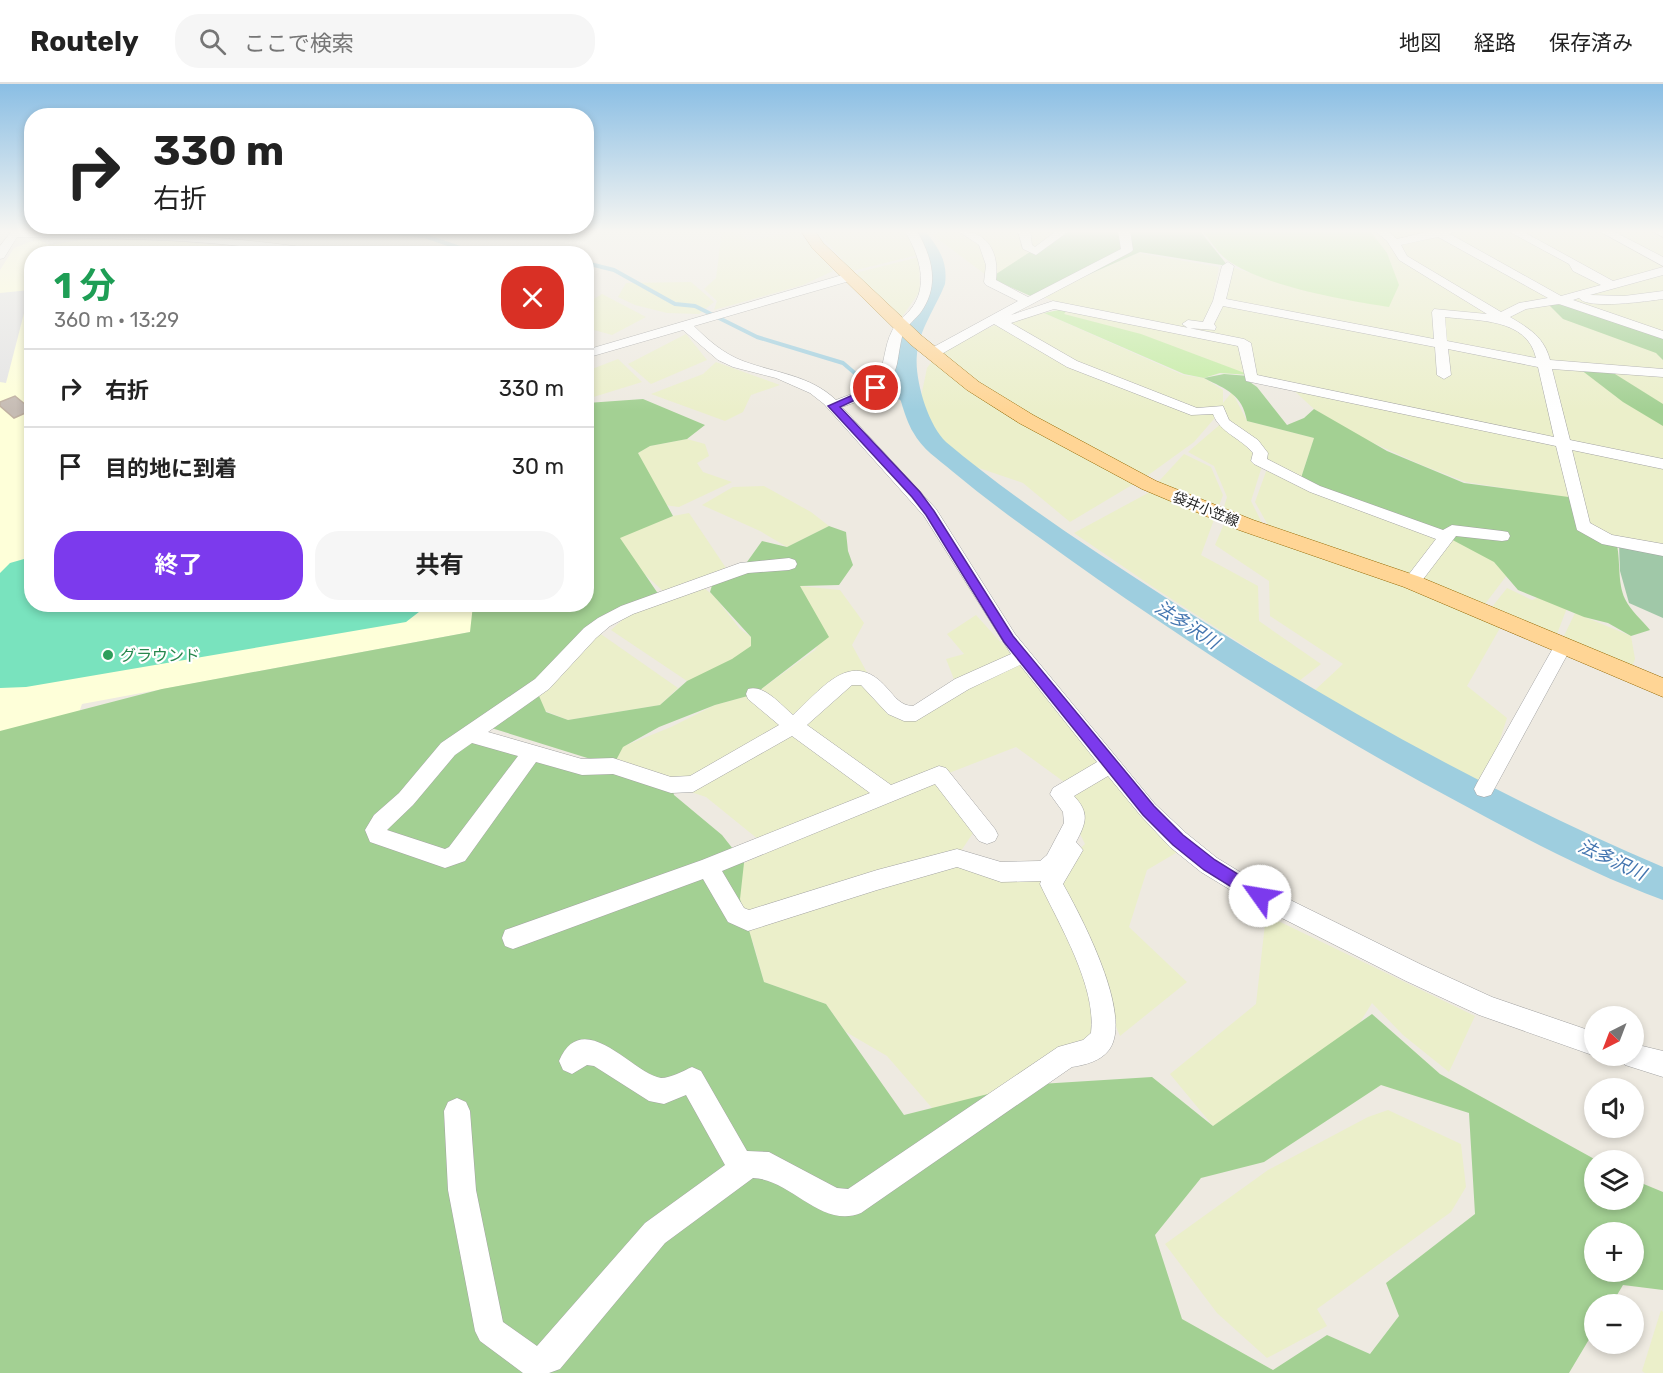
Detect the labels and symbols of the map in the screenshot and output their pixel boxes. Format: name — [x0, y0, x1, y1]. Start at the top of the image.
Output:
pin — [850, 362, 901, 413]
street label: 袋井小笠線 — [1170, 488, 1241, 530]
water label: 法多沢川 — [1151, 596, 1225, 655]
place label: グラウンド — [120, 646, 200, 665]
marker: グラウンド — [101, 648, 115, 662]
water label: 法多沢川 — [1575, 835, 1651, 886]
position arrow — [1228, 864, 1292, 928]
north arrow — [1584, 1006, 1644, 1066]

